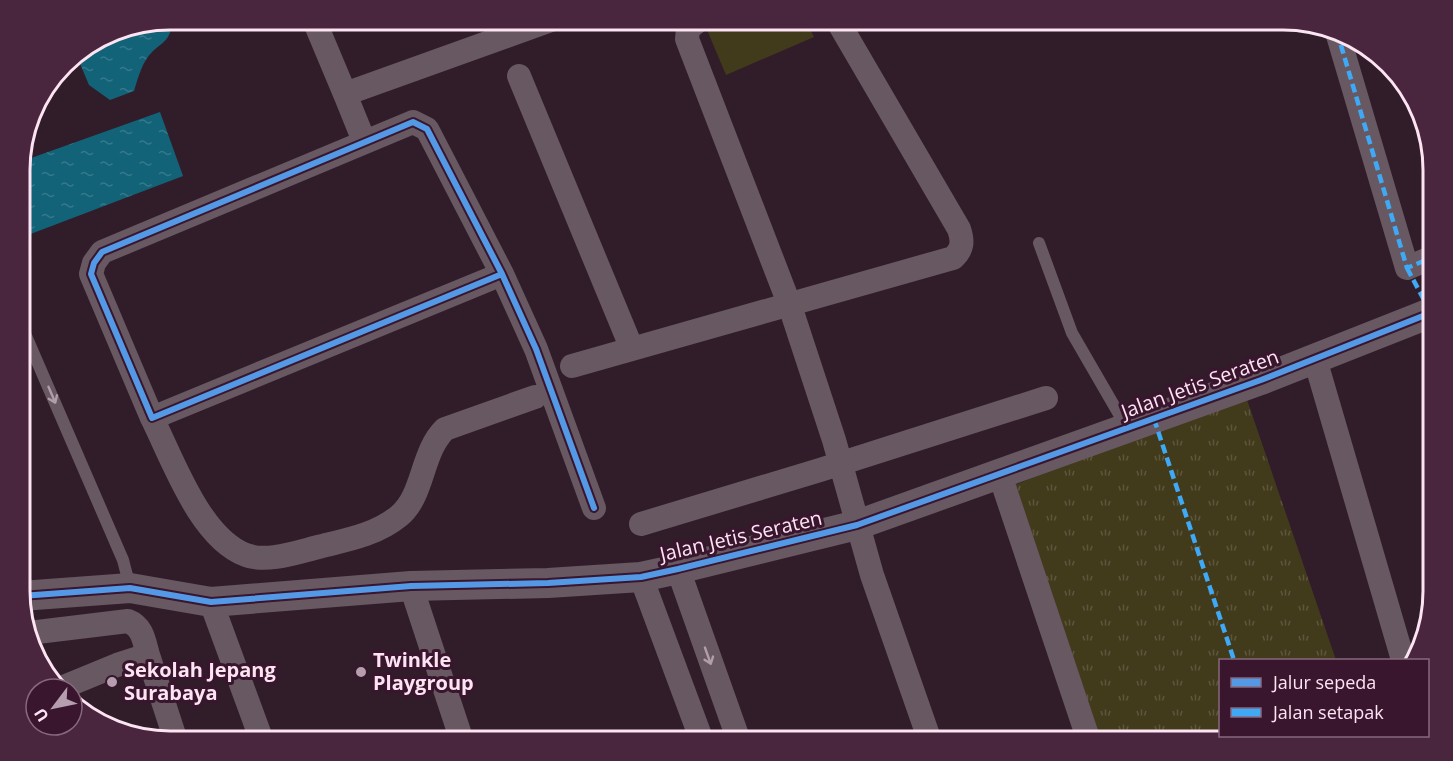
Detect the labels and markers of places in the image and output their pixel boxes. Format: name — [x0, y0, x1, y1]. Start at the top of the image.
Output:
place label: Twinkle Playgroup — [373, 646, 474, 696]
place label: Sekolah Jepang Surabaya — [124, 656, 276, 706]
marker: Twinkle Playgroup — [354, 665, 368, 679]
marker: Sekolah Jepang Surabaya — [105, 675, 119, 689]

